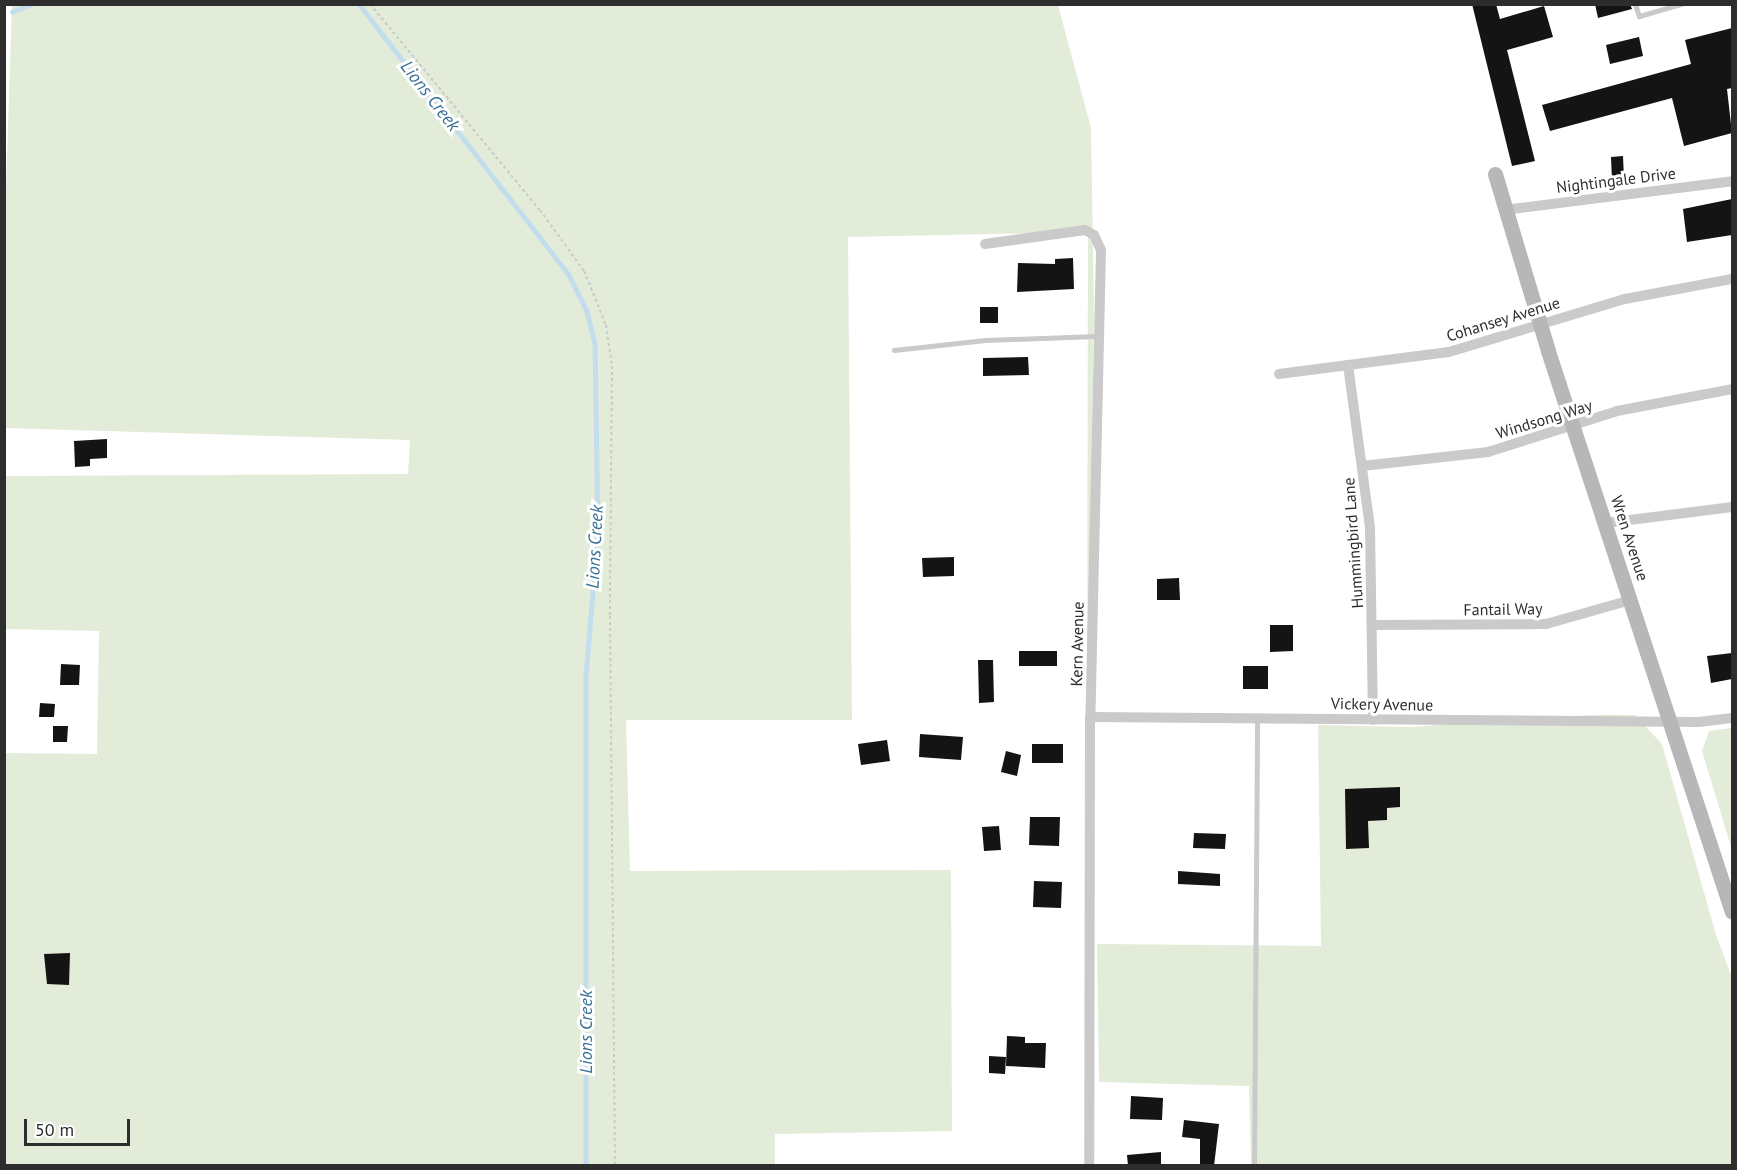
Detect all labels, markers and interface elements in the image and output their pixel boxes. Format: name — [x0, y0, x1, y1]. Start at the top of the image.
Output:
water label: Lions Creek — [396, 56, 464, 136]
street label: Nightingale Drive — [1555, 163, 1677, 197]
street label: Cohansey Avenue — [1443, 292, 1563, 346]
street label: Windsong Way — [1493, 395, 1595, 443]
street label: Hummingbird Lane — [1339, 477, 1367, 609]
street label: Wren Avenue — [1607, 493, 1653, 583]
water label: Lions Creek — [582, 505, 608, 589]
street label: Fantail Way — [1463, 599, 1543, 619]
street label: Kern Avenue — [1067, 601, 1087, 687]
street label: Vickery Avenue — [1330, 693, 1434, 715]
water label: Lions Creek — [575, 990, 597, 1074]
scale bar — [27, 1107, 134, 1145]
text: 50 m — [35, 1118, 74, 1141]

